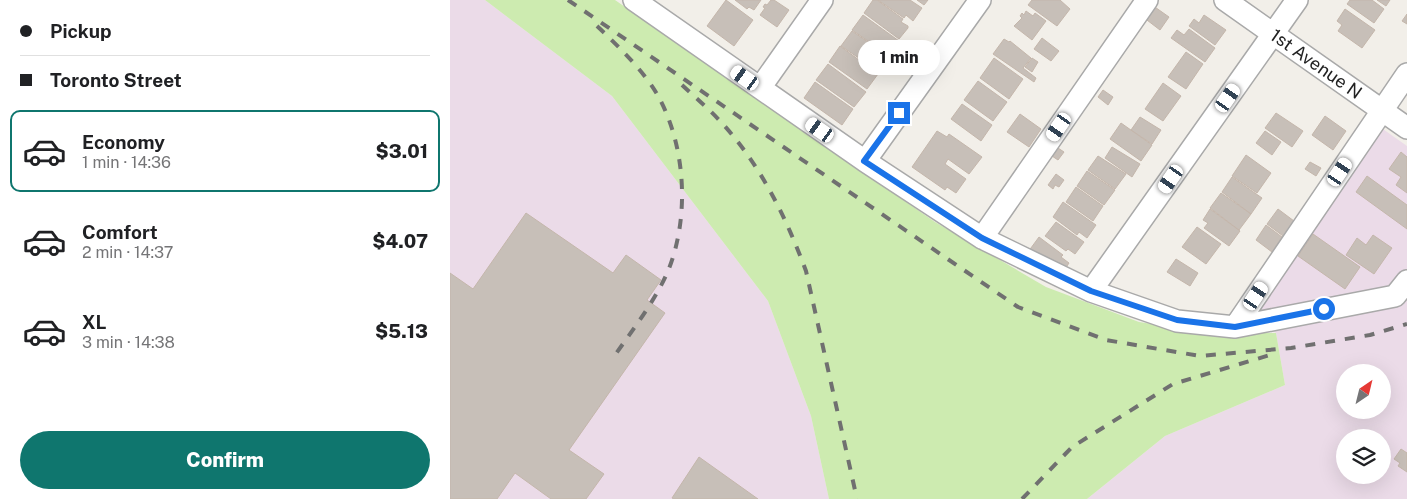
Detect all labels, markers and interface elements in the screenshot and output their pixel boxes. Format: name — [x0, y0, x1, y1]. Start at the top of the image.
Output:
text: Pickup — [50, 20, 112, 42]
street label: 1st Avenue N — [1266, 24, 1366, 103]
callout: 1 min — [858, 41, 940, 76]
text: 1 min — [879, 48, 919, 67]
car — [728, 63, 761, 93]
text: Toronto Street — [50, 69, 182, 91]
car — [1213, 81, 1242, 115]
route end — [888, 102, 910, 124]
car — [1044, 110, 1073, 144]
car — [803, 115, 836, 145]
icon: car — [22, 129, 67, 174]
text: Economy — [82, 131, 165, 153]
text: $3.01 — [376, 140, 428, 162]
text: 1 min · 14:36 — [82, 153, 171, 172]
car — [1325, 155, 1354, 189]
car — [1156, 162, 1185, 196]
icon: car — [22, 219, 67, 264]
text: Comfort — [82, 221, 158, 243]
text: $4.07 — [372, 230, 428, 252]
text: 2 min · 14:37 — [82, 243, 173, 262]
car — [1241, 279, 1270, 313]
route start — [1313, 298, 1335, 320]
icon: car — [22, 309, 67, 354]
text: XL — [82, 311, 107, 333]
text: $5.13 — [375, 320, 428, 342]
text: 3 min · 14:38 — [82, 333, 175, 352]
north arrow — [1336, 364, 1391, 419]
map controls — [1336, 364, 1391, 484]
button: layers — [1336, 429, 1391, 484]
button: Confirm — [20, 431, 430, 489]

